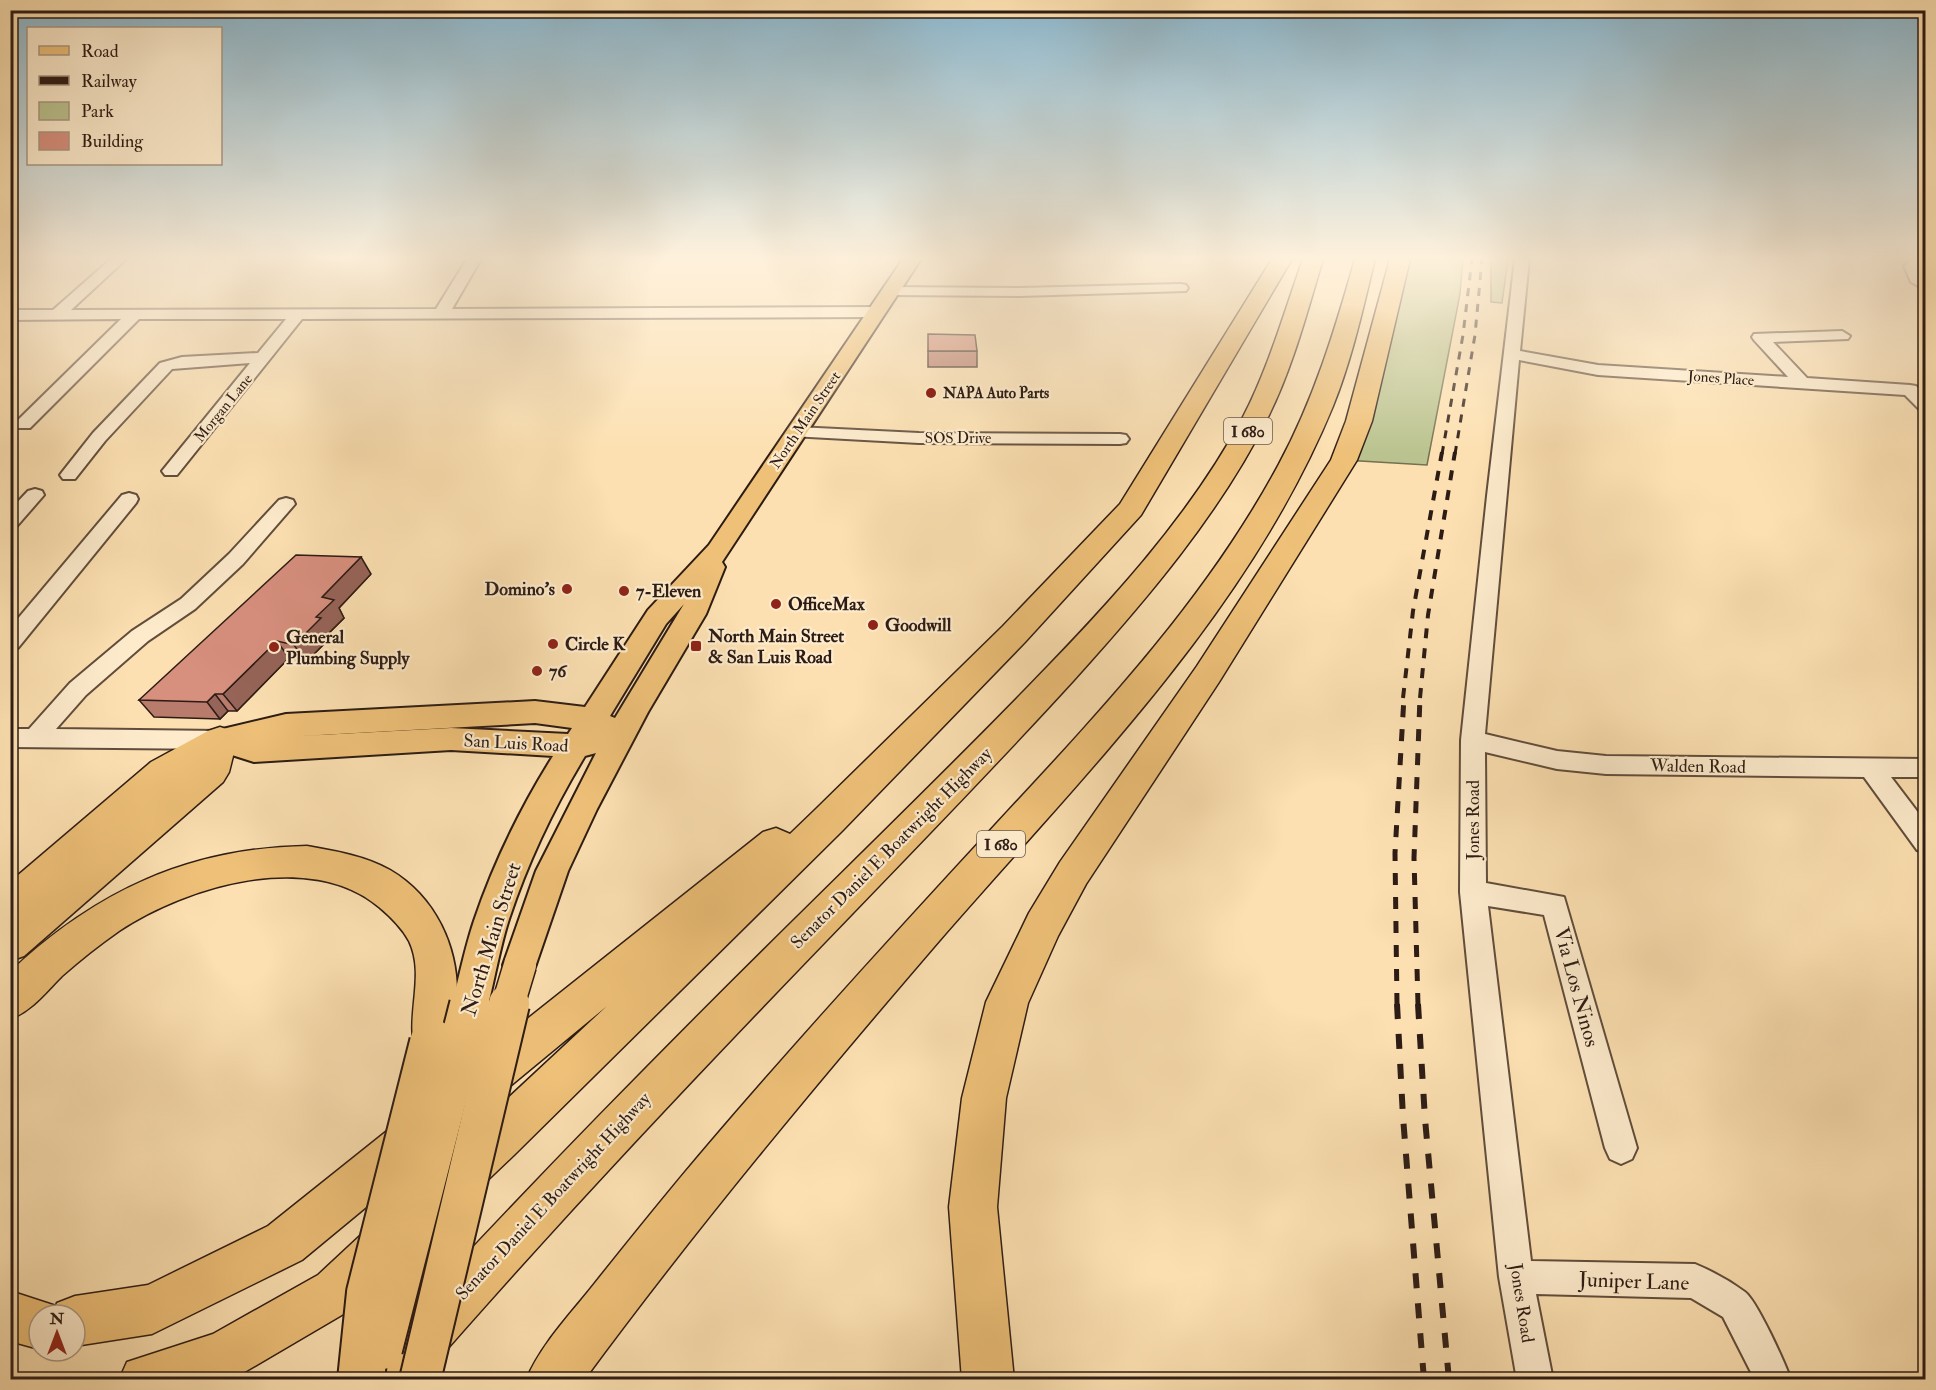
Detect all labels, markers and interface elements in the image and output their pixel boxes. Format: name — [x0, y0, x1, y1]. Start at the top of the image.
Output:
legend — [27, 27, 222, 165]
text: Road — [81, 40, 119, 63]
text: Railway — [81, 70, 138, 93]
text: Park — [81, 100, 114, 123]
text: Building — [81, 130, 144, 153]
street label: Jones Place — [1686, 367, 1755, 391]
street label: North Main Street — [766, 368, 845, 473]
street label: Morgan Lane — [190, 370, 257, 446]
place label: NAPA Auto Parts — [942, 384, 1049, 403]
marker: NAPA Auto Parts — [924, 386, 938, 400]
road number: I 680 — [1224, 418, 1272, 444]
street label: SOS Drive — [925, 429, 991, 448]
place label: Domino's — [485, 578, 555, 601]
place label: 7-Eleven — [636, 580, 702, 603]
marker: Domino's — [560, 582, 574, 596]
marker: 7-Eleven — [617, 584, 631, 598]
place label: OfficeMax — [788, 593, 866, 616]
marker: OfficeMax — [769, 597, 783, 611]
place label: Goodwill — [885, 614, 952, 637]
marker: Goodwill — [866, 618, 880, 632]
place label: North Main Street & San Luis Road — [707, 625, 844, 669]
place label: General Plumbing Supply — [286, 626, 411, 670]
place label: Circle K — [565, 633, 627, 656]
marker: Circle K — [546, 637, 560, 651]
marker: North Main Street & San Luis Road — [689, 639, 703, 653]
marker: General Plumbing Supply — [267, 640, 281, 654]
place label: 76 — [549, 660, 568, 683]
marker: 76 — [530, 664, 544, 678]
street label: San Luis Road — [463, 729, 569, 758]
street label: Senator Daniel E Boatwright Highway — [786, 742, 998, 954]
street label: Walden Road — [1649, 754, 1746, 779]
street label: Jones Road — [1462, 780, 1485, 861]
road number: I 680 — [977, 831, 1025, 857]
street label: North Main Street — [455, 859, 528, 1019]
street label: Via Los Ninos — [1548, 924, 1605, 1050]
street label: Senator Daniel E Boatwright Highway — [451, 1087, 657, 1305]
street label: Jones Road — [1504, 1261, 1539, 1345]
street label: Juniper Lane — [1577, 1266, 1690, 1297]
north arrow — [27, 1303, 87, 1363]
text: N — [49, 1309, 65, 1329]

